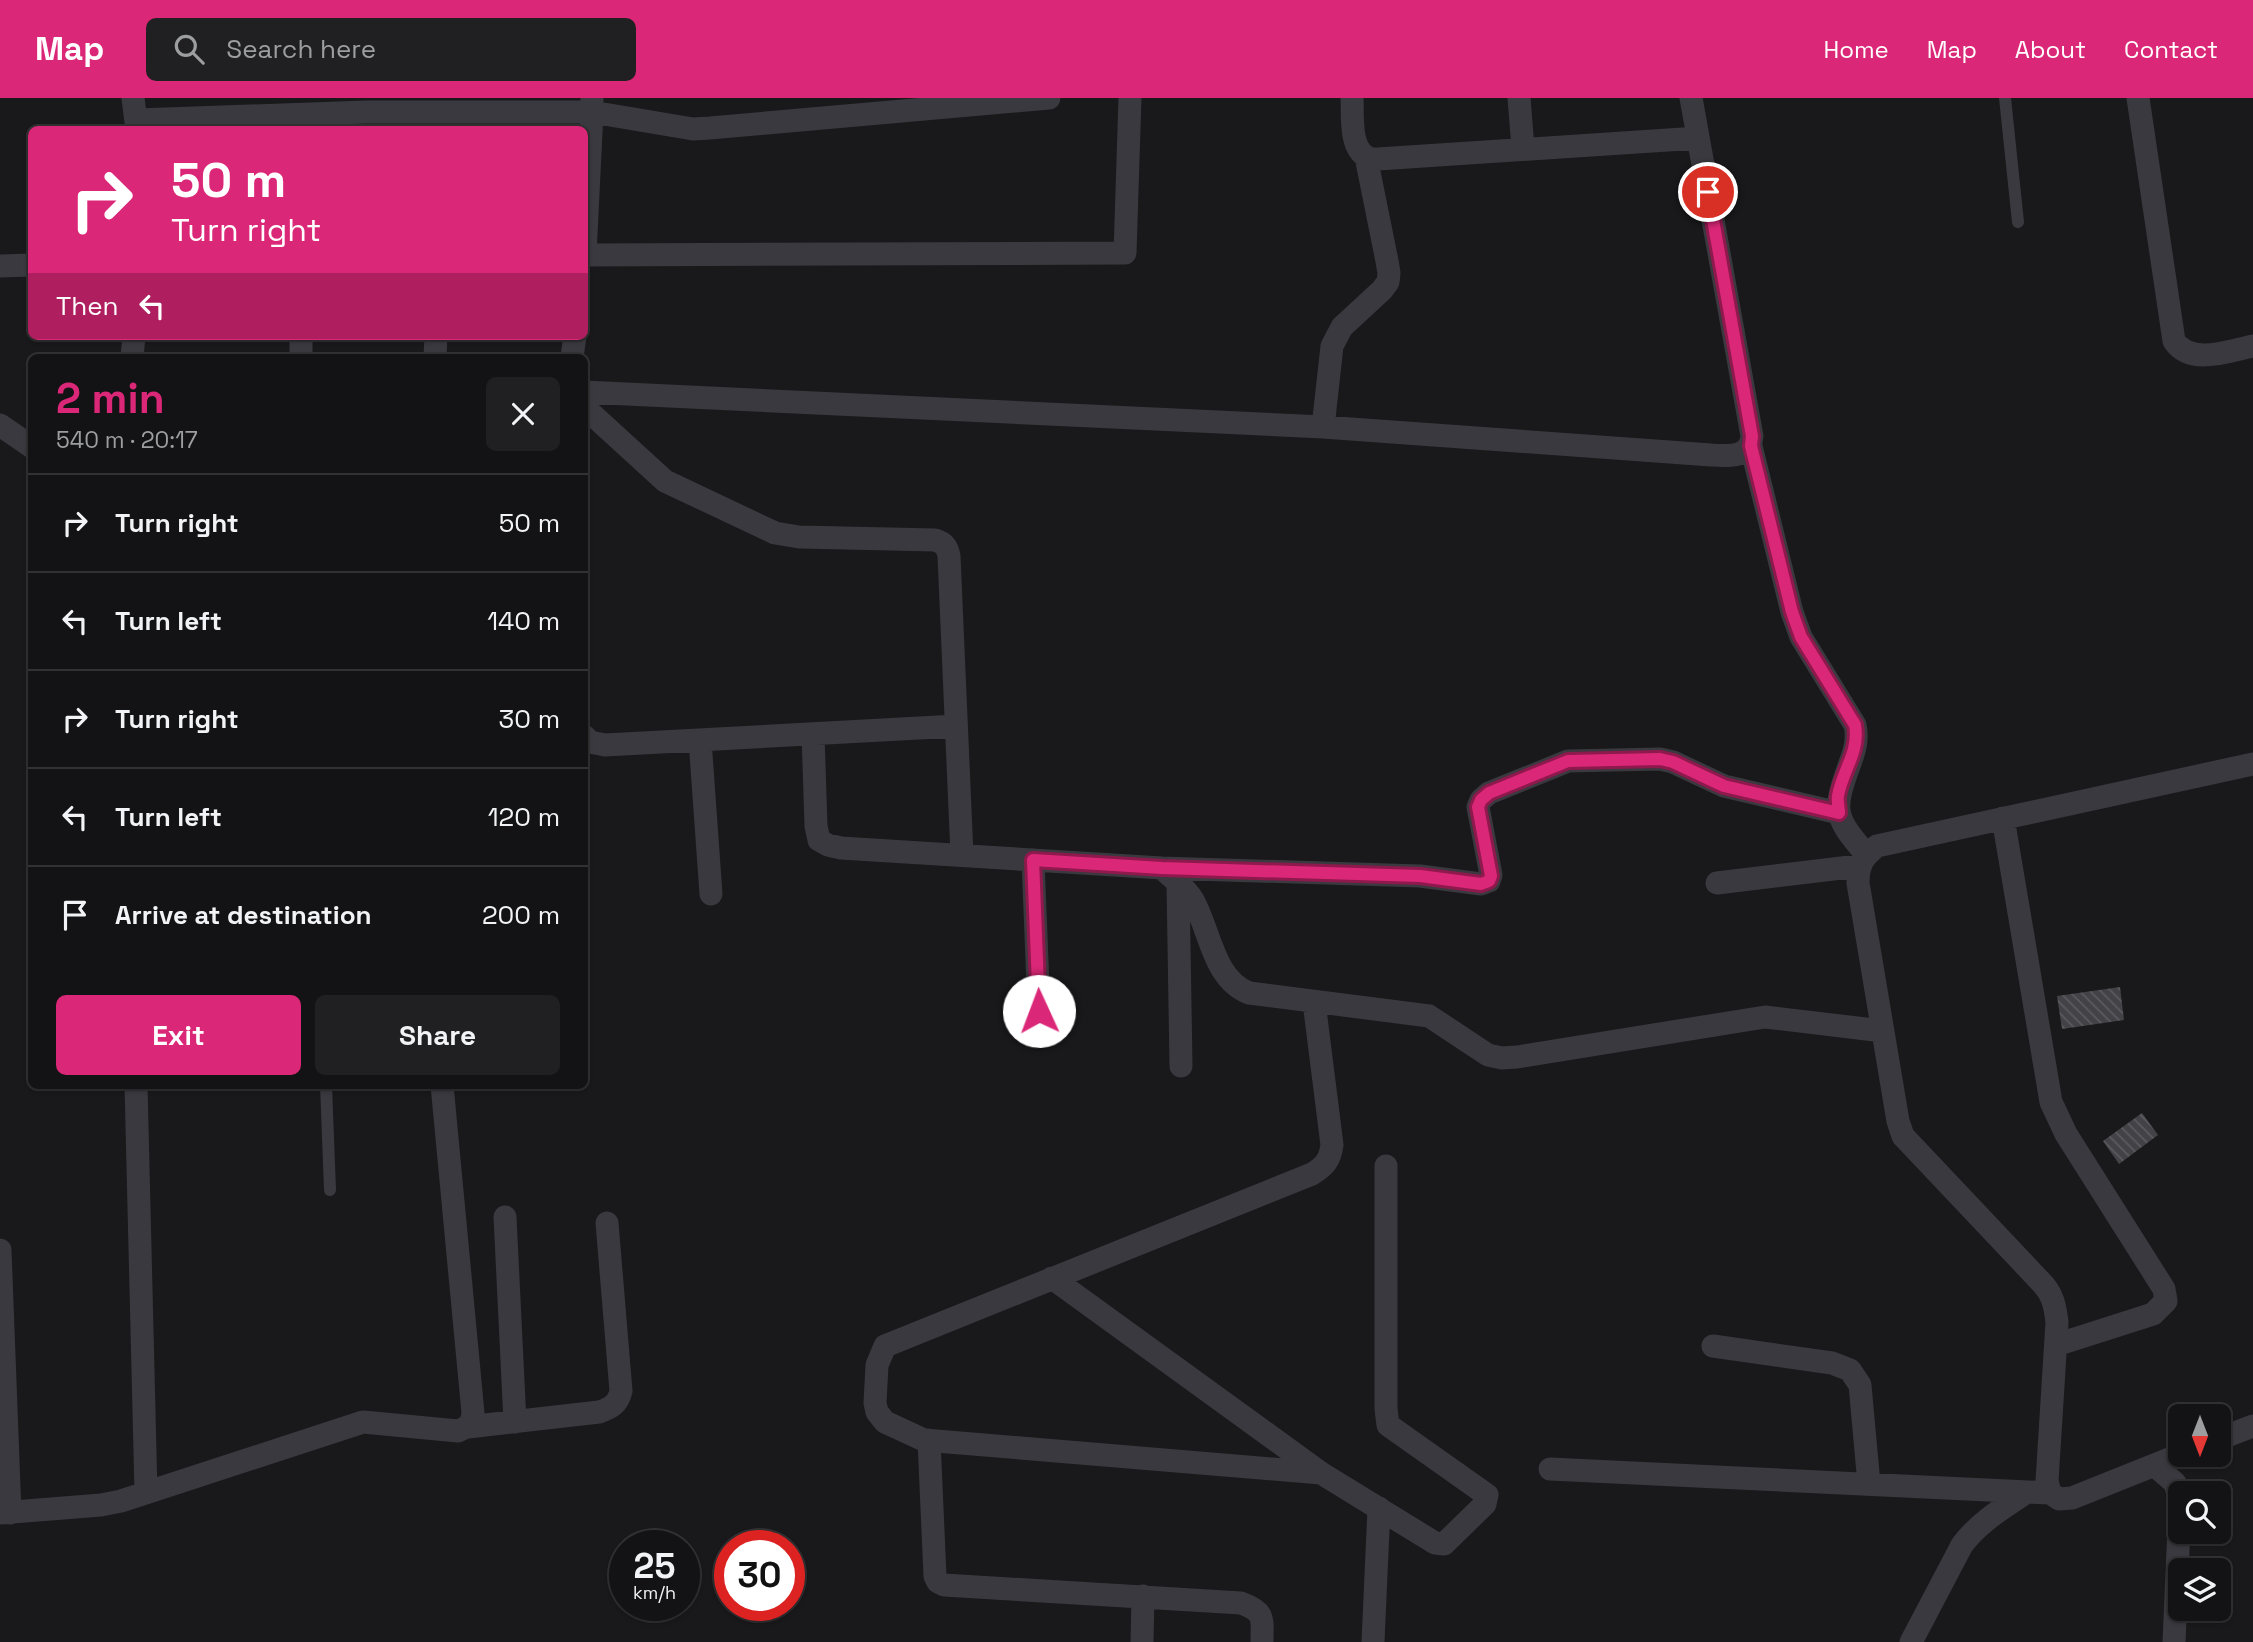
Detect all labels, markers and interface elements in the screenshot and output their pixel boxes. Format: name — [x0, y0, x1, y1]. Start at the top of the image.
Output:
search box — [146, 18, 636, 81]
text: Map — [35, 28, 104, 70]
icon: search — [170, 30, 208, 68]
text: Search here — [226, 32, 376, 66]
text: Home — [1823, 34, 1889, 65]
text: Map — [1927, 34, 1977, 65]
text: About — [2015, 34, 2086, 65]
text: Contact — [2124, 34, 2218, 65]
text: 50 m — [171, 149, 286, 211]
icon: right — [56, 154, 147, 245]
pin — [1678, 162, 1738, 222]
icon: arrive — [1689, 173, 1727, 211]
text: Turn right — [171, 210, 321, 250]
icon: left — [133, 287, 171, 325]
text: Then — [56, 289, 119, 323]
text: 2 min — [56, 372, 165, 425]
button: close — [486, 377, 560, 451]
text: 540 m · 20:17 — [56, 425, 198, 455]
icon: right — [56, 504, 94, 542]
text: Turn right — [115, 506, 239, 540]
text: 50 m — [499, 506, 560, 540]
icon: left — [56, 602, 94, 640]
text: Turn left — [115, 604, 222, 638]
text: 140 m — [487, 604, 560, 638]
icon: right — [56, 700, 94, 738]
text: Turn right — [115, 702, 239, 736]
text: 30 m — [499, 702, 560, 736]
icon: left — [56, 798, 94, 836]
text: Turn left — [115, 800, 222, 834]
text: 120 m — [488, 800, 560, 834]
icon: arrive — [56, 896, 94, 934]
text: Arrive at destination — [115, 898, 372, 932]
text: 200 m — [482, 898, 560, 932]
position arrow — [1002, 974, 1076, 1048]
button: Exit — [56, 995, 301, 1075]
button: Share — [315, 995, 560, 1075]
north arrow — [2168, 1404, 2231, 1466]
map controls — [2168, 1404, 2231, 1621]
button: search — [2168, 1481, 2231, 1544]
speed limit sign: 30 — [714, 1530, 805, 1621]
text: 25 — [634, 1544, 675, 1588]
button: layers — [2168, 1558, 2231, 1621]
text: km/h — [633, 1581, 676, 1604]

